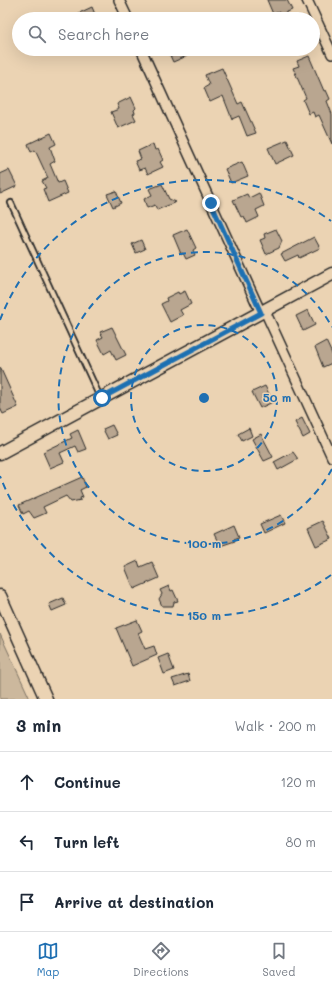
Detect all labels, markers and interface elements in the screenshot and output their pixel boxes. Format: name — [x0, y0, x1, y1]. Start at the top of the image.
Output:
search box — [12, 12, 320, 56]
icon: search — [26, 23, 48, 45]
text: Search here — [58, 24, 149, 44]
route end — [202, 194, 220, 212]
route start — [93, 389, 111, 407]
text: 50 m — [263, 389, 291, 405]
centre of rings — [197, 391, 211, 405]
text: 100 m — [187, 535, 221, 551]
text: 150 m — [187, 607, 221, 623]
text: 3 min — [16, 714, 61, 736]
text: Walk · 200 m — [235, 717, 316, 734]
icon: ahead — [16, 771, 38, 793]
text: Continue — [54, 772, 121, 792]
text: 120 m — [280, 773, 316, 790]
icon: left — [16, 831, 38, 853]
text: Turn left — [54, 832, 119, 852]
text: 80 m — [286, 833, 316, 850]
icon: arrive — [16, 891, 38, 913]
text: Arrive at destination — [54, 892, 214, 912]
tab: Map — [37, 940, 59, 979]
tab: Directions — [133, 940, 189, 979]
tab: Saved — [262, 940, 295, 979]

